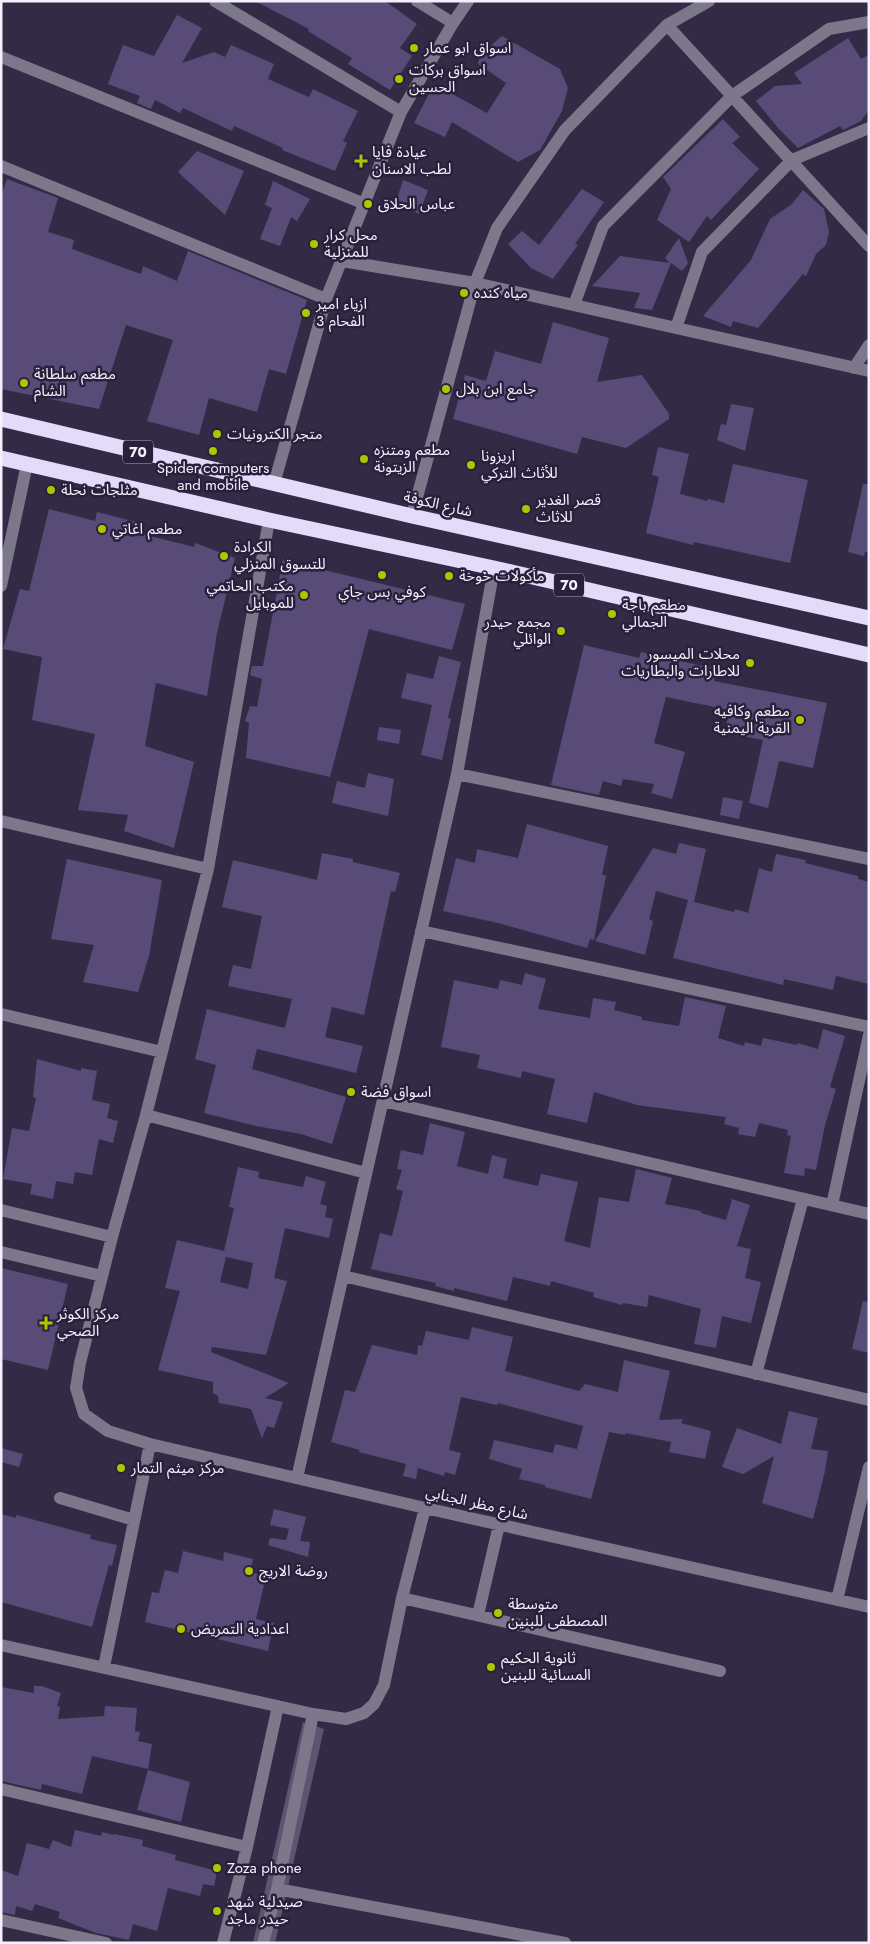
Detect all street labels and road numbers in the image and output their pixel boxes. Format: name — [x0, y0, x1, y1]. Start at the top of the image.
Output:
road number: 70 — [123, 441, 153, 464]
street label: شارع الكوفة — [401, 485, 475, 524]
road number: 70 — [554, 574, 584, 596]
street label: شارع مظر الجنابي — [423, 1481, 531, 1526]

